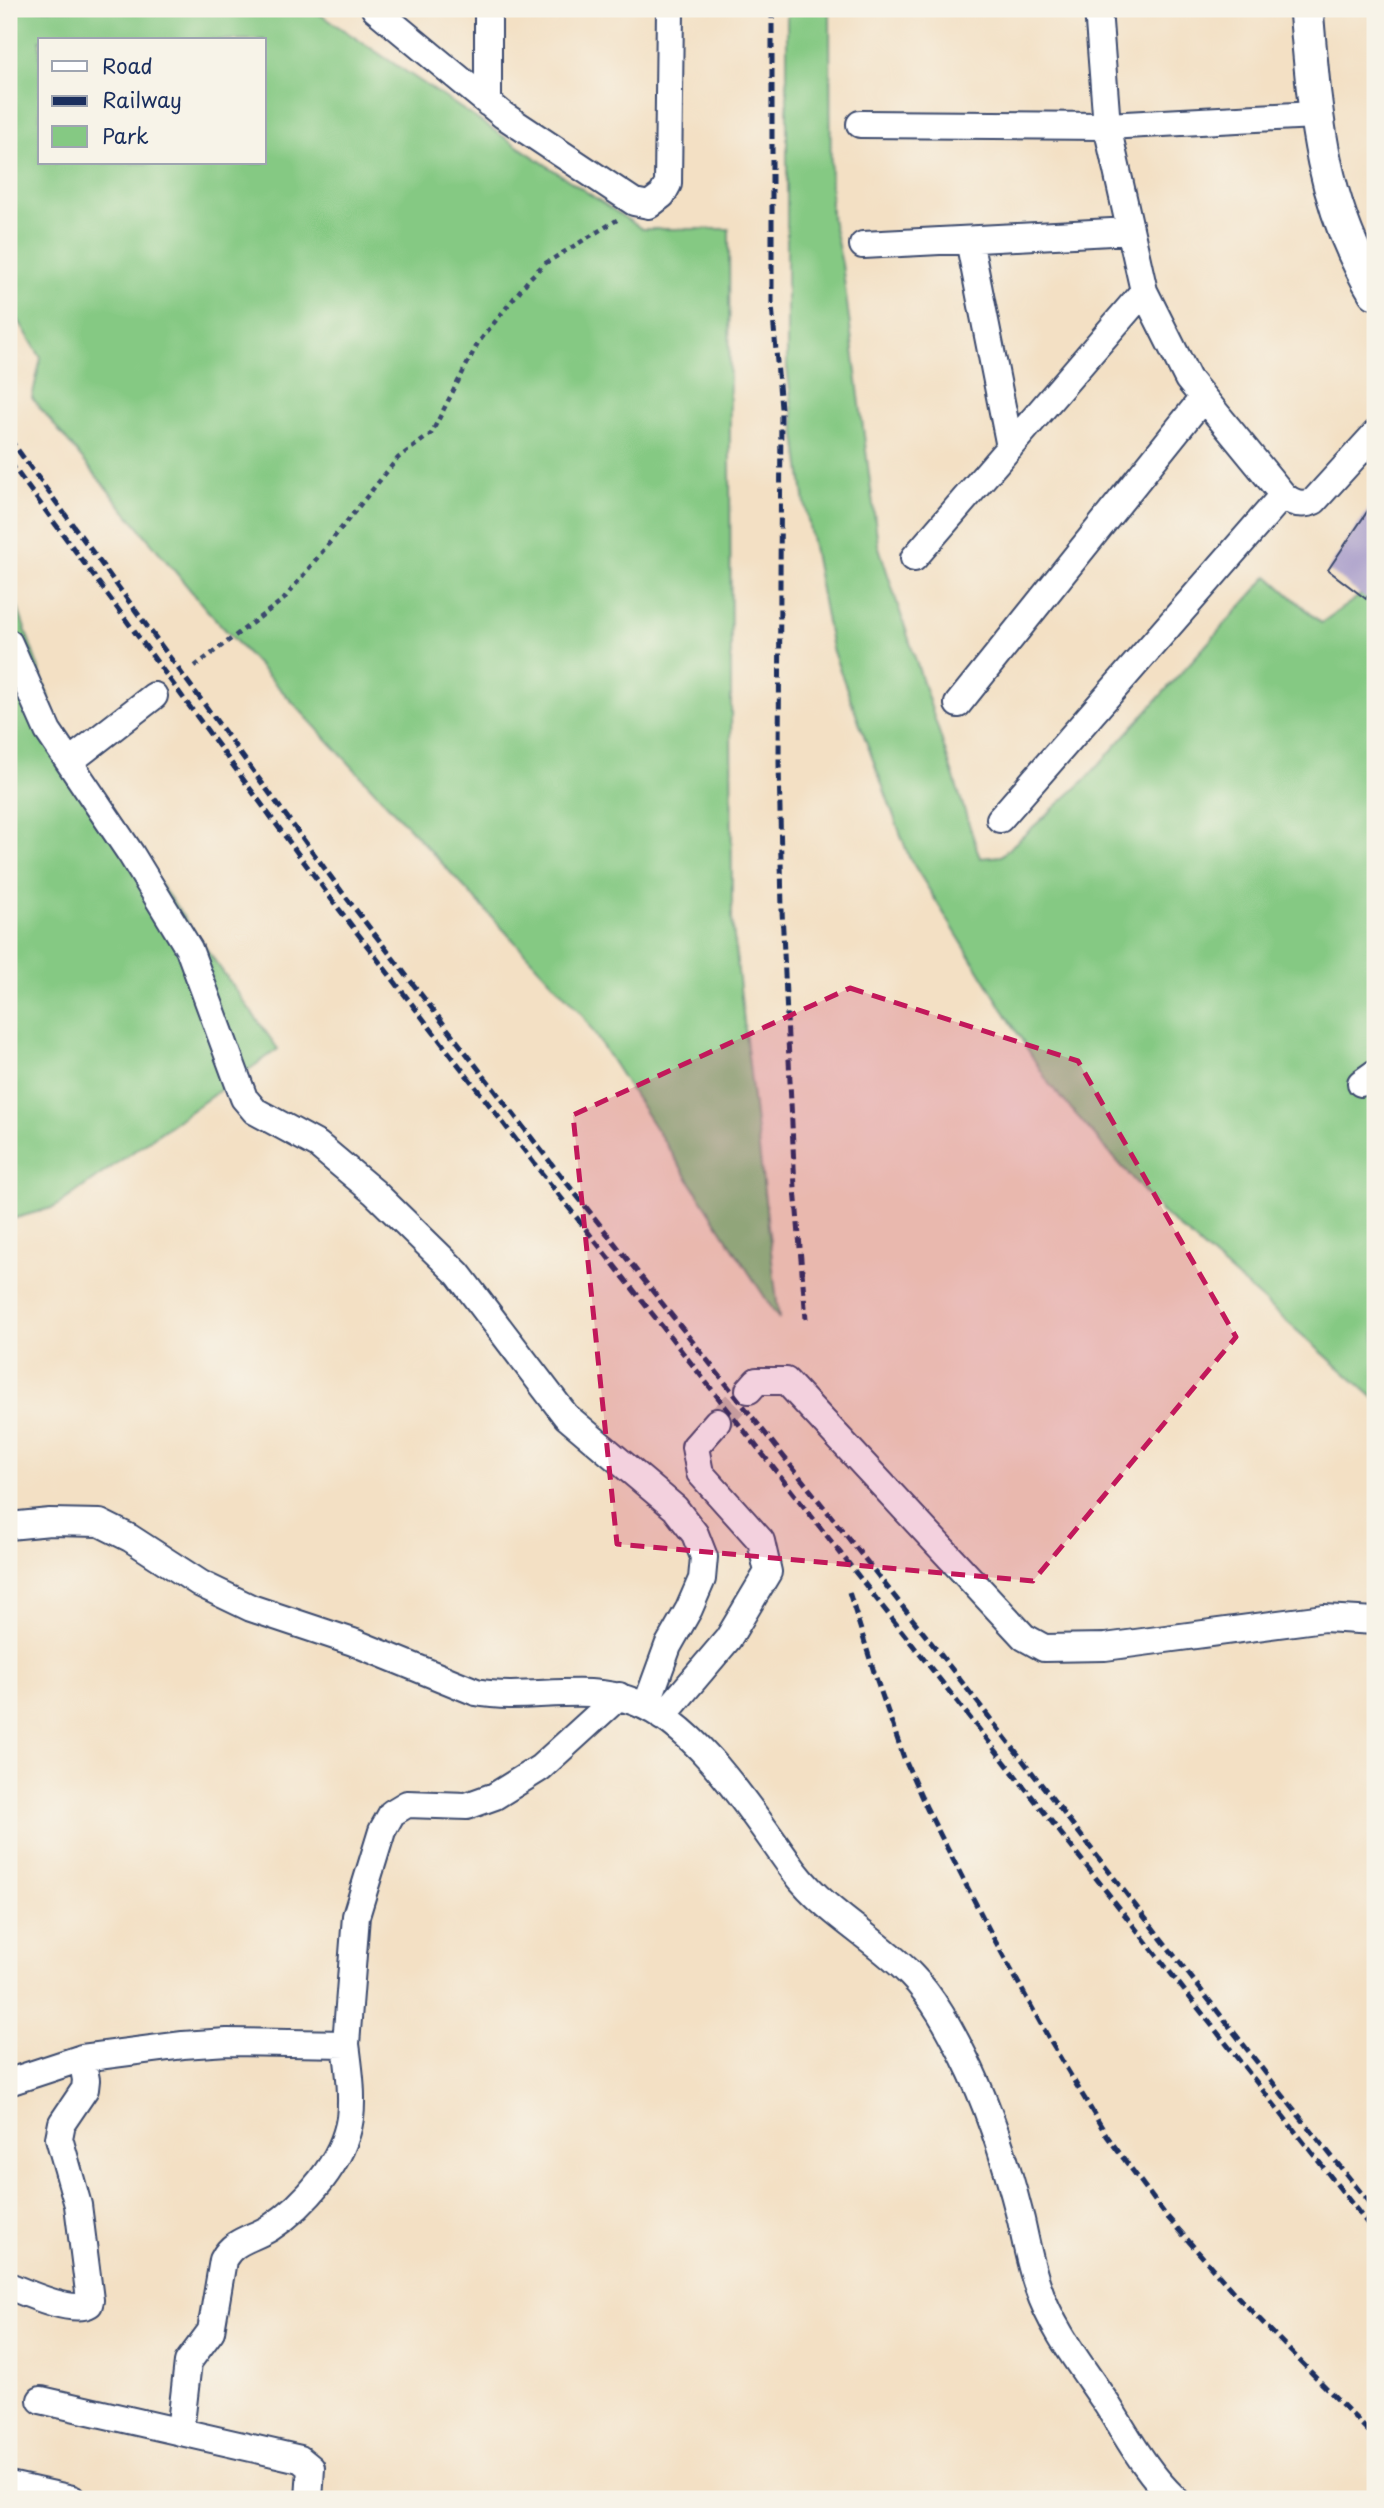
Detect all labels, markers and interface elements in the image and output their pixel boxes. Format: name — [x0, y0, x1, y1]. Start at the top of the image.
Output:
legend — [38, 38, 266, 164]
text: Road — [102, 49, 153, 81]
text: Railway — [102, 83, 182, 115]
text: Park — [102, 119, 149, 151]

